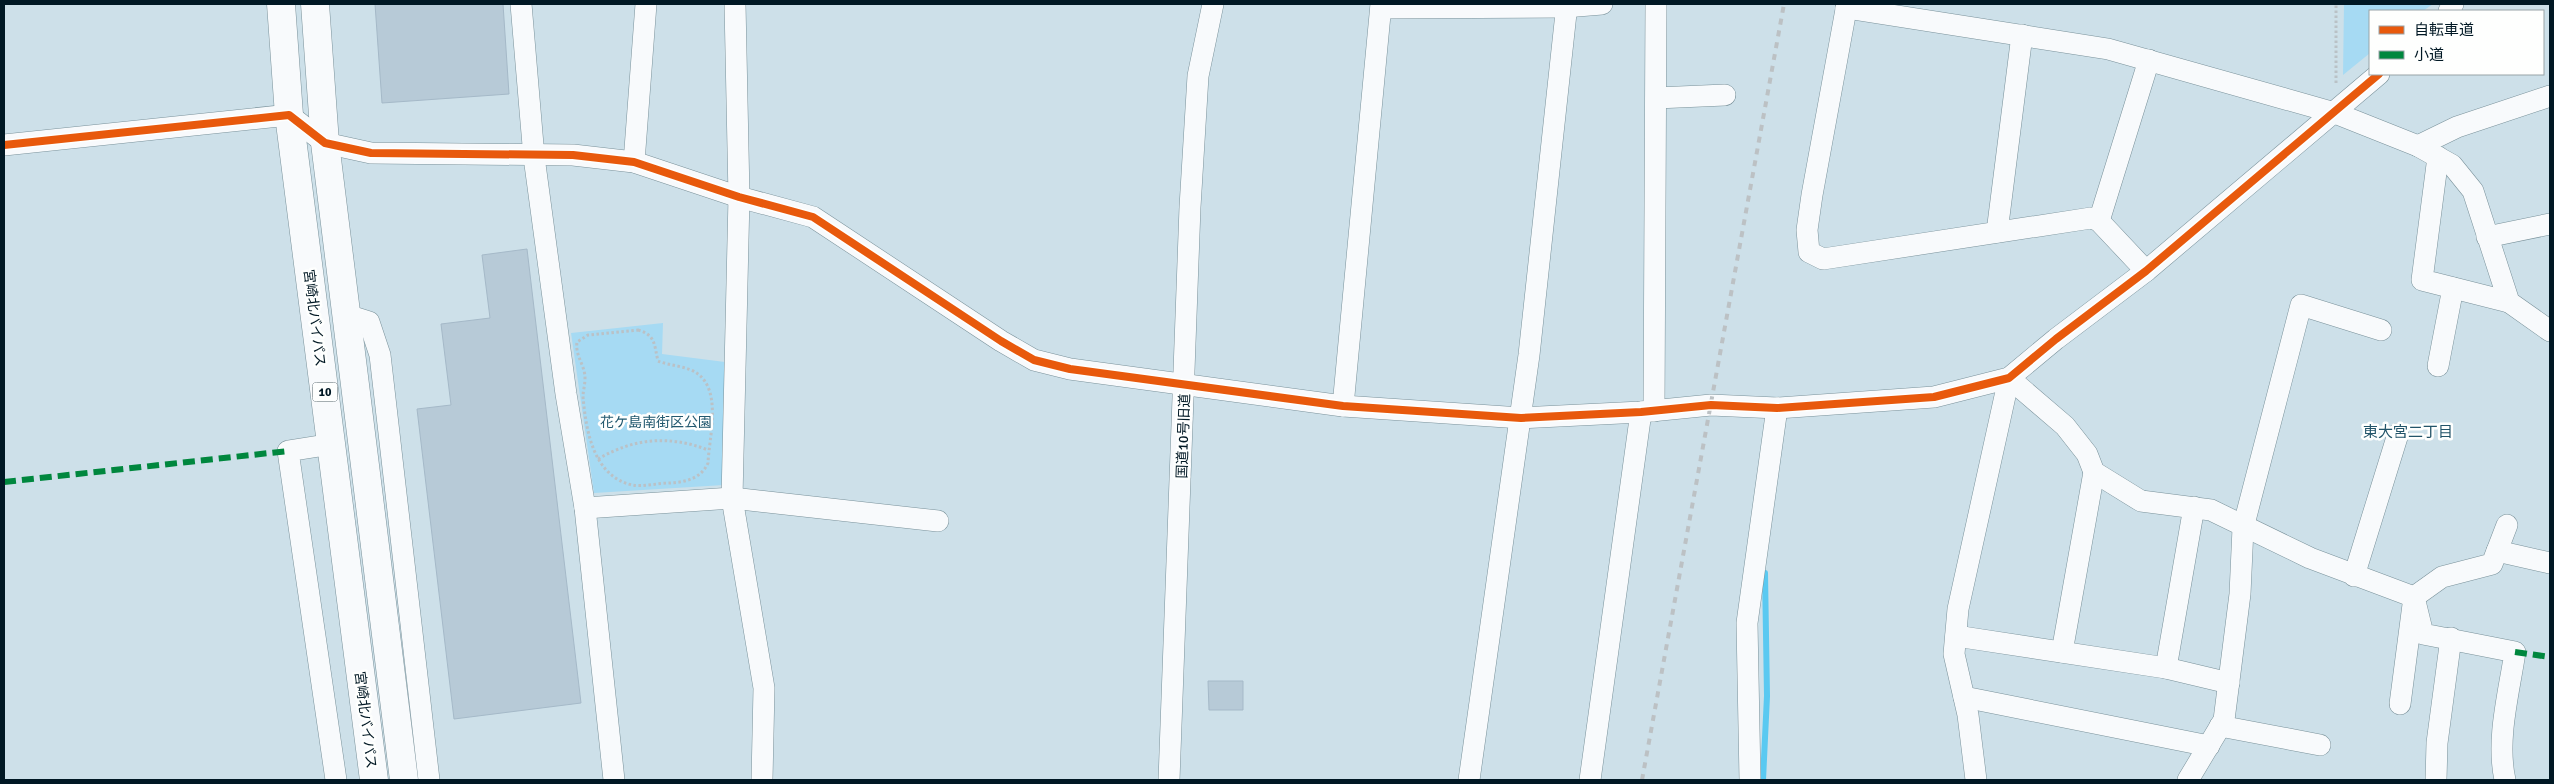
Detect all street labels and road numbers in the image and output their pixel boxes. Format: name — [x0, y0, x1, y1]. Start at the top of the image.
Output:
street label: 宮崎北バイパス — [300, 269, 329, 368]
road number: 10 — [312, 382, 338, 402]
street label: 国道10号旧道 — [1174, 393, 1193, 479]
street label: 宮崎北バイパス — [351, 671, 380, 770]

